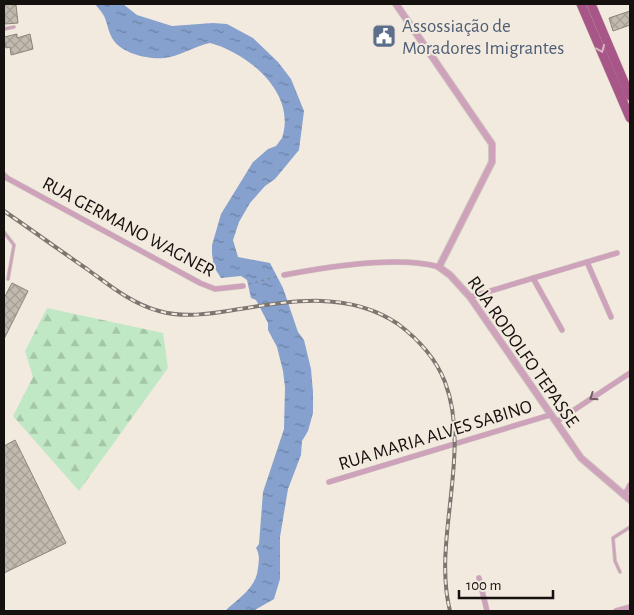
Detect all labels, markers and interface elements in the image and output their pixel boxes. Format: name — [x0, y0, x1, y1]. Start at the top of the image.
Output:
place label: Assossiação de Moradores Imigrantes — [402, 17, 564, 58]
public building icon: Assossiação de Moradores Imigrantes — [371, 23, 397, 49]
one-way arrow — [594, 44, 605, 53]
street label: RUA GERMANO WAGNER — [39, 174, 218, 281]
street label: RUA RODOLFO TEPASSE — [464, 273, 582, 431]
one-way arrow — [589, 391, 598, 401]
street label: RUA MARIA ALVES SABINO — [336, 397, 535, 474]
scale bar — [459, 568, 553, 600]
text: 100 m — [466, 578, 501, 593]

